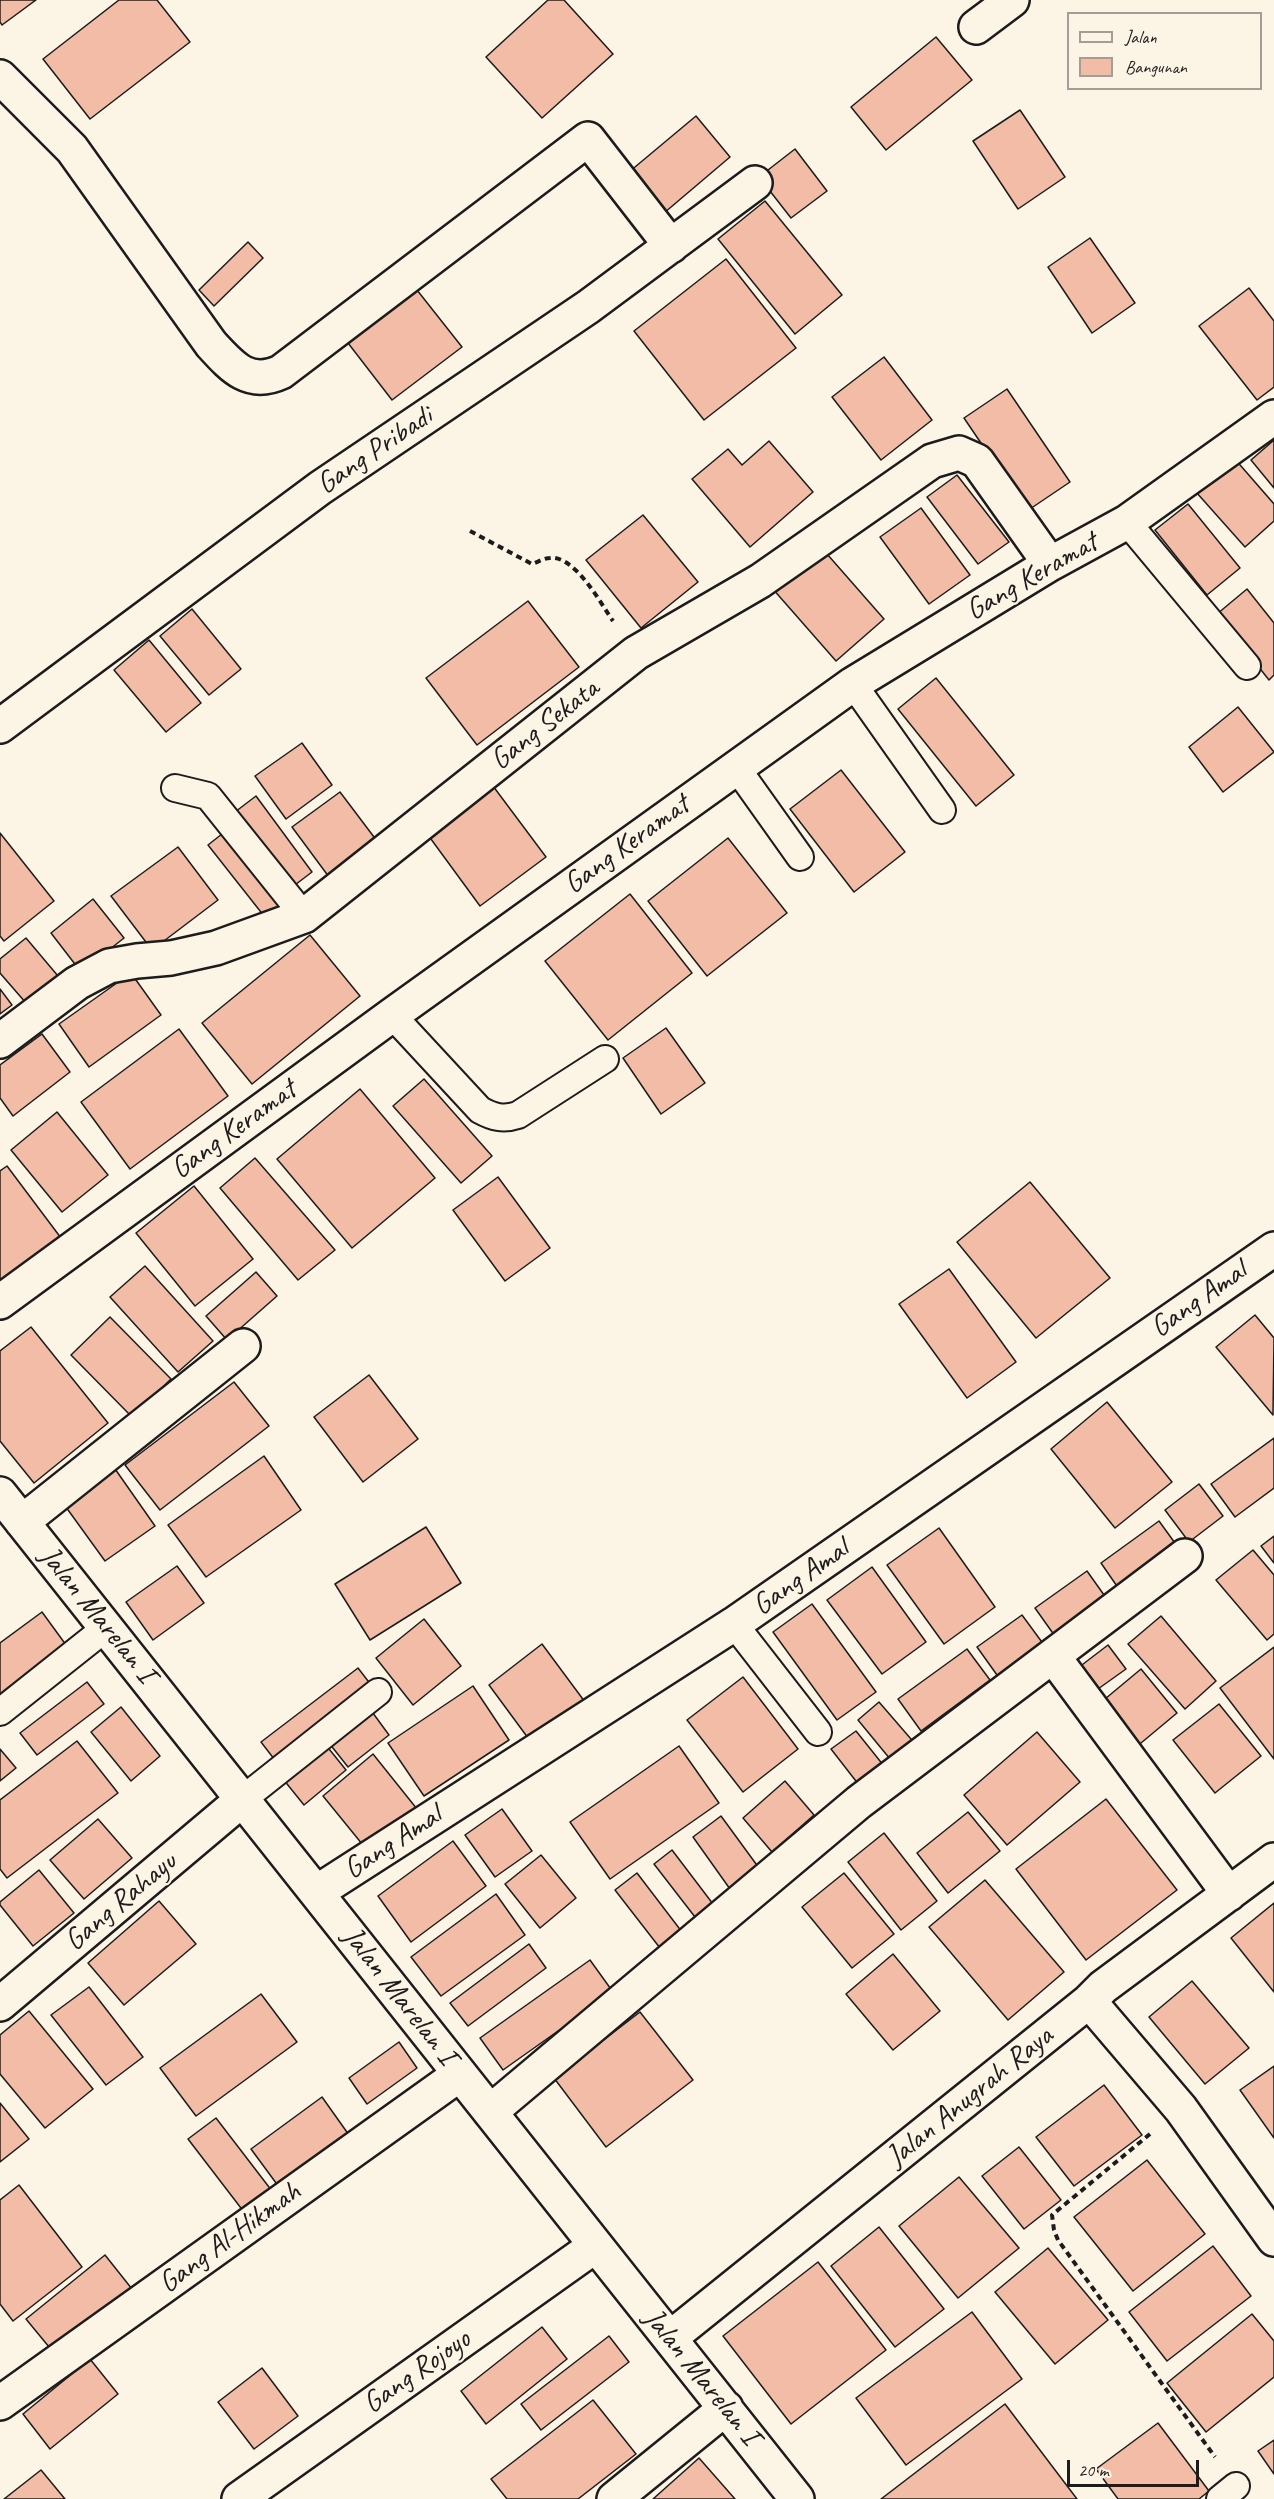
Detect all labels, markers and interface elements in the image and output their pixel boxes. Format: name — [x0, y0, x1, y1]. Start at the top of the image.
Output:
legend — [1067, 12, 1262, 90]
text: Jalan — [1125, 26, 1157, 48]
text: Bangunan — [1125, 56, 1187, 78]
street label: Gang Pribadi — [310, 399, 440, 503]
street label: Gang Keramat — [960, 525, 1104, 629]
street label: Gang Sekata — [483, 671, 607, 779]
street label: Gang Keramat — [557, 788, 697, 902]
street label: Gang Keramat — [164, 1073, 304, 1187]
street label: Gang Amal — [1144, 1254, 1254, 1346]
street label: Gang Amal — [746, 1532, 856, 1624]
street label: Jalan Marelan I — [31, 1539, 163, 1691]
street label: Gang Amal — [337, 1798, 449, 1888]
street label: Gang Rahayu — [58, 1845, 184, 1959]
street label: Jalan Marelan I — [334, 1920, 464, 2072]
street label: Jalan Anugrah Raya — [879, 2019, 1061, 2175]
street label: Gang Al-Hikmah — [152, 2174, 308, 2302]
street label: Jalan Marelan I — [635, 2301, 767, 2453]
street label: Gang Rojoyo — [356, 2322, 478, 2422]
scale bar — [1070, 2448, 1202, 2486]
text: 20 m — [1078, 2459, 1109, 2481]

